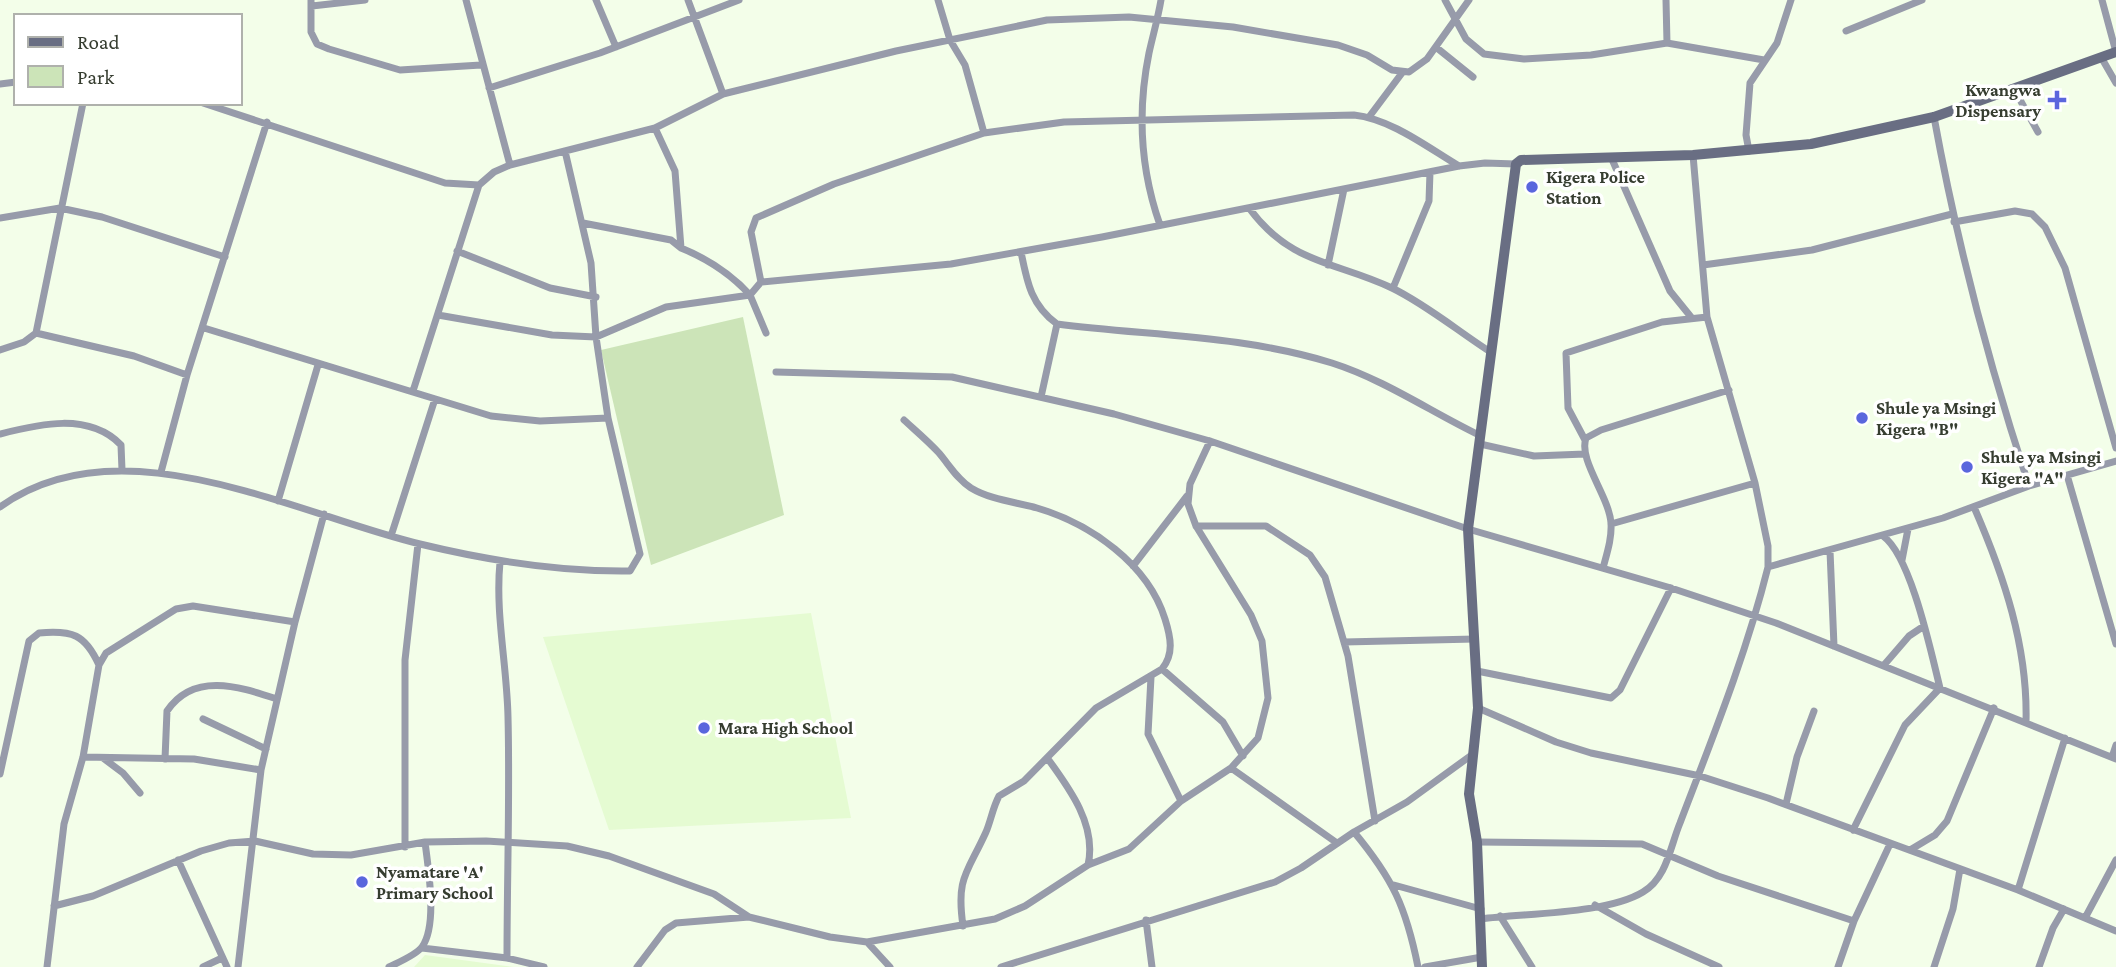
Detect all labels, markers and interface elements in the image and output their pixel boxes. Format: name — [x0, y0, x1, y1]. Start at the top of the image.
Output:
legend — [14, 14, 242, 105]
text: Road — [77, 30, 120, 54]
text: Park — [77, 65, 114, 89]
place label: Kwangwa Dispensary — [1955, 80, 2041, 121]
marker: Kwangwa Dispensary — [2047, 90, 2067, 110]
place label: Kigera Police Station — [1546, 167, 1645, 208]
marker: Kigera Police Station — [1524, 179, 1540, 195]
place label: Shule ya Msingi Kigera "B" — [1876, 398, 1997, 439]
marker: Shule ya Msingi Kigera "B" — [1854, 410, 1870, 426]
place label: Shule ya Msingi Kigera "A" — [1981, 447, 2102, 488]
marker: Shule ya Msingi Kigera "A" — [1959, 459, 1975, 475]
place label: Mara High School — [718, 718, 853, 738]
marker: Mara High School — [696, 720, 712, 736]
place label: Nyamatare 'A' Primary School — [376, 862, 493, 903]
marker: Nyamatare 'A' Primary School — [354, 874, 370, 890]

